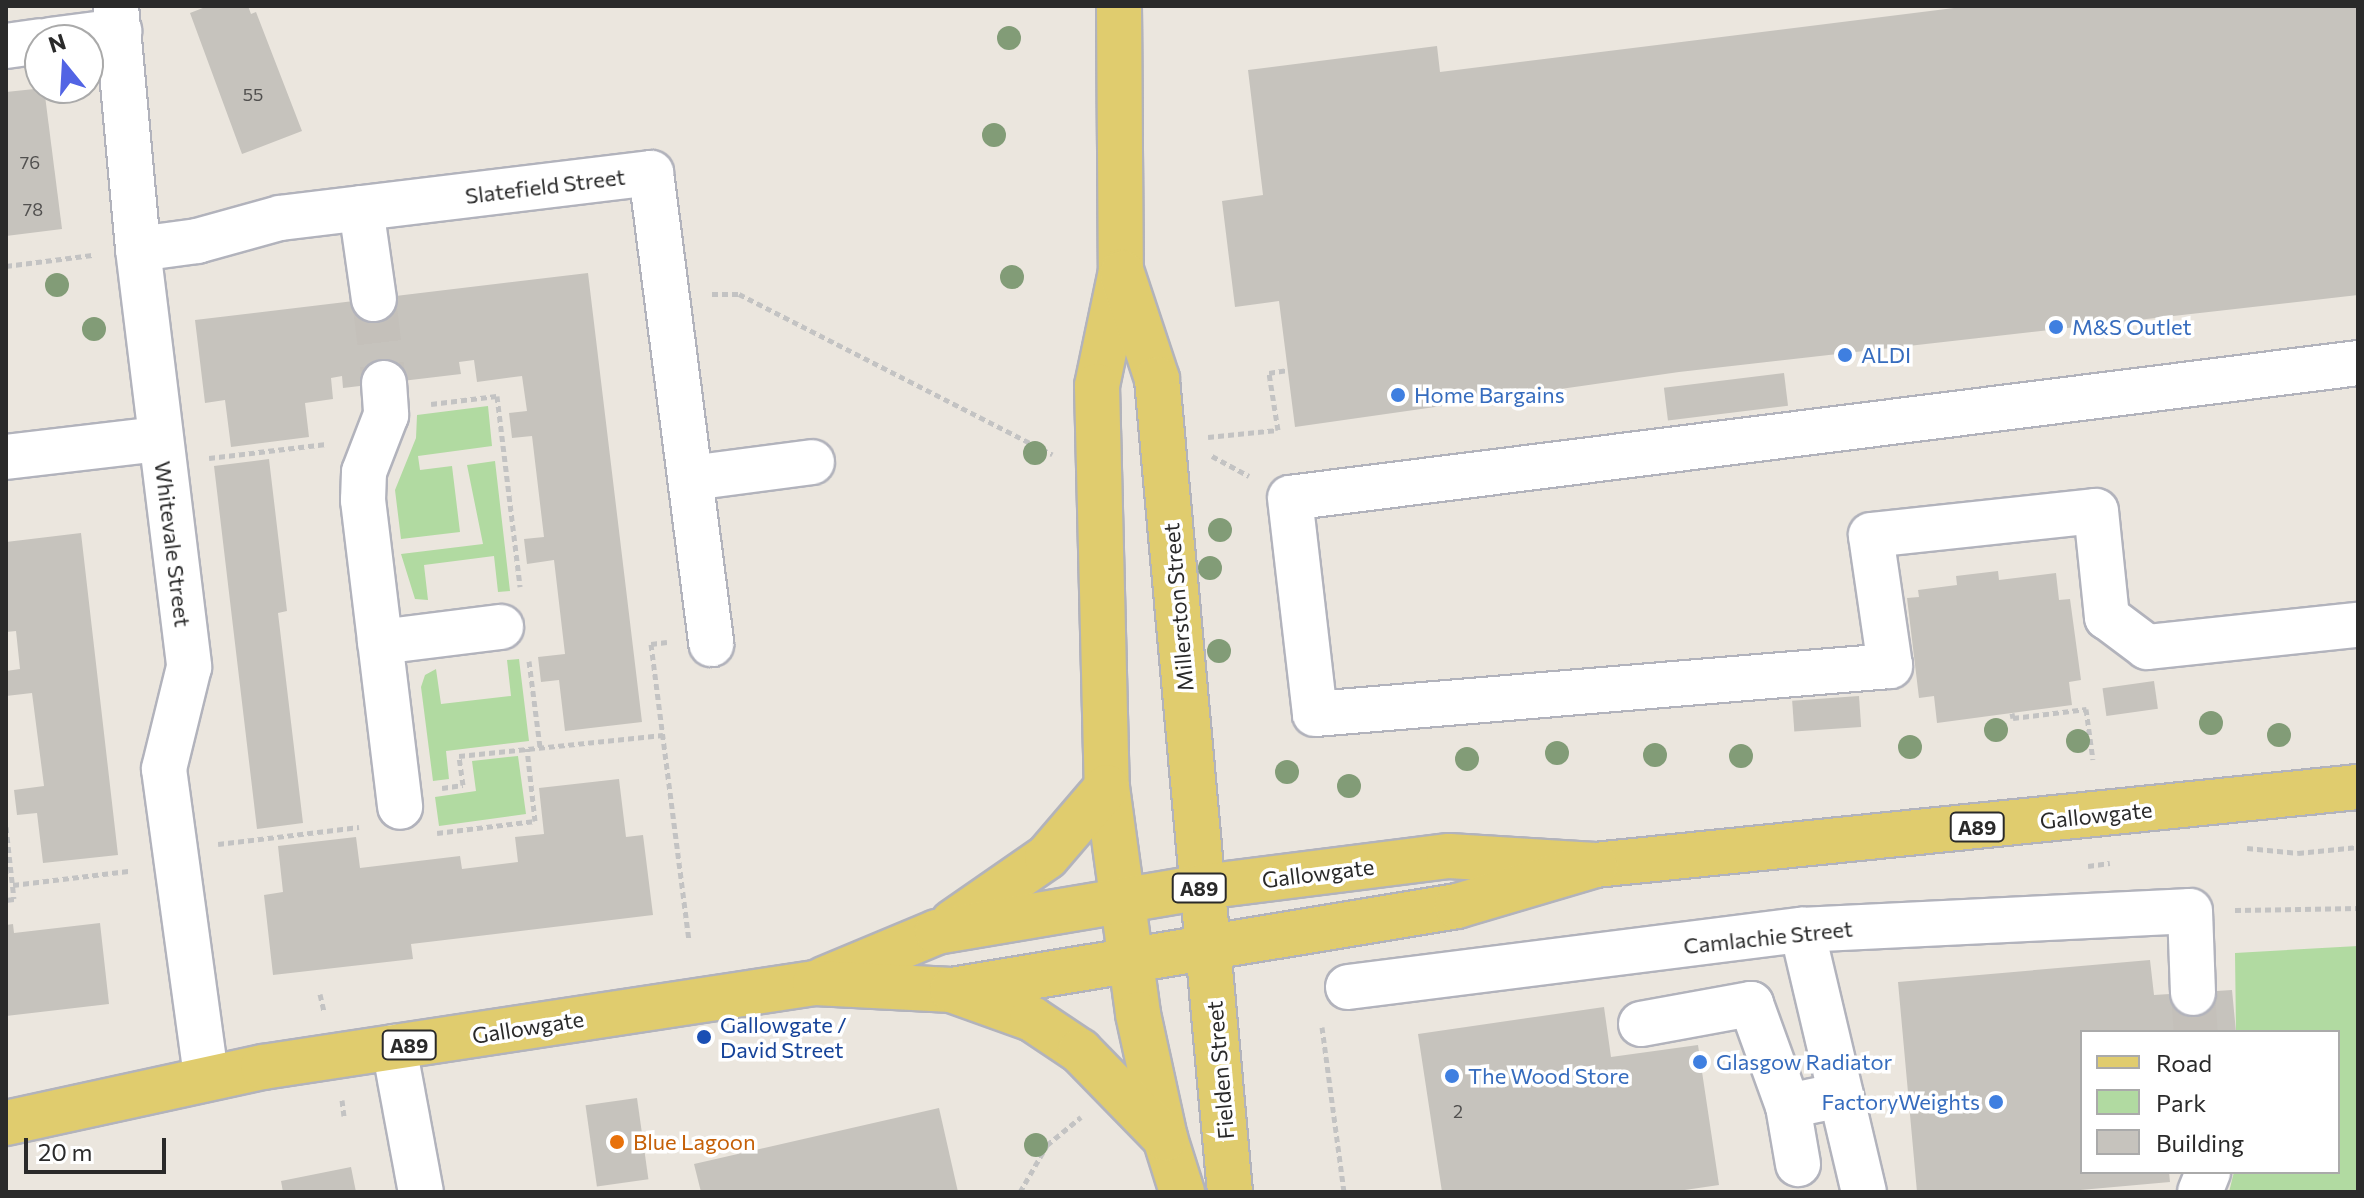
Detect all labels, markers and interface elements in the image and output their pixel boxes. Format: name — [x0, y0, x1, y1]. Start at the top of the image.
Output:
north arrow — [24, 24, 104, 104]
text: N — [45, 27, 69, 58]
house number: 55 — [243, 83, 263, 105]
house number: 76 — [20, 151, 40, 173]
street label: Slatefield Street — [464, 163, 626, 209]
house number: 78 — [23, 198, 43, 220]
place label: M&S Outlet — [2072, 314, 2191, 340]
marker: M&S Outlet — [2047, 318, 2065, 336]
place label: ALDI — [1861, 342, 1911, 368]
marker: ALDI — [1836, 346, 1854, 364]
place label: Home Bargains — [1414, 382, 1565, 408]
marker: Home Bargains — [1389, 386, 1407, 404]
street label: Whitevale Street — [150, 459, 196, 629]
street label: Millerston Street — [1157, 522, 1199, 692]
street label: Gallowgate — [2038, 796, 2154, 834]
road number: A89 — [1949, 811, 2005, 843]
street label: Gallowgate — [1260, 853, 1376, 893]
road number: A89 — [1171, 872, 1227, 904]
street label: Camlachie Street — [1682, 915, 1854, 959]
street label: Fielden Street — [1201, 1000, 1239, 1140]
street label: Gallowgate — [470, 1005, 586, 1049]
place label: Gallowgate / David Street — [720, 1011, 847, 1062]
marker: Gallowgate / David Street — [695, 1028, 713, 1046]
road number: A89 — [381, 1029, 437, 1061]
legend — [2080, 1030, 2340, 1174]
text: Road — [2156, 1048, 2212, 1077]
place label: Glasgow Radiator — [1716, 1049, 1892, 1075]
marker: Glasgow Radiator — [1691, 1053, 1709, 1071]
place label: The Wood Store — [1468, 1063, 1629, 1089]
marker: The Wood Store — [1443, 1067, 1461, 1085]
text: Park — [2156, 1088, 2206, 1117]
place label: FactoryWeights — [1822, 1089, 1980, 1115]
marker: FactoryWeights — [1987, 1093, 2005, 1111]
house number: 2 — [1453, 1100, 1463, 1122]
scale bar — [28, 1122, 170, 1172]
text: Building — [2156, 1128, 2244, 1157]
place label: Blue Lagoon — [633, 1129, 756, 1155]
marker: Blue Lagoon — [608, 1133, 626, 1151]
text: 20 m — [38, 1137, 92, 1166]

